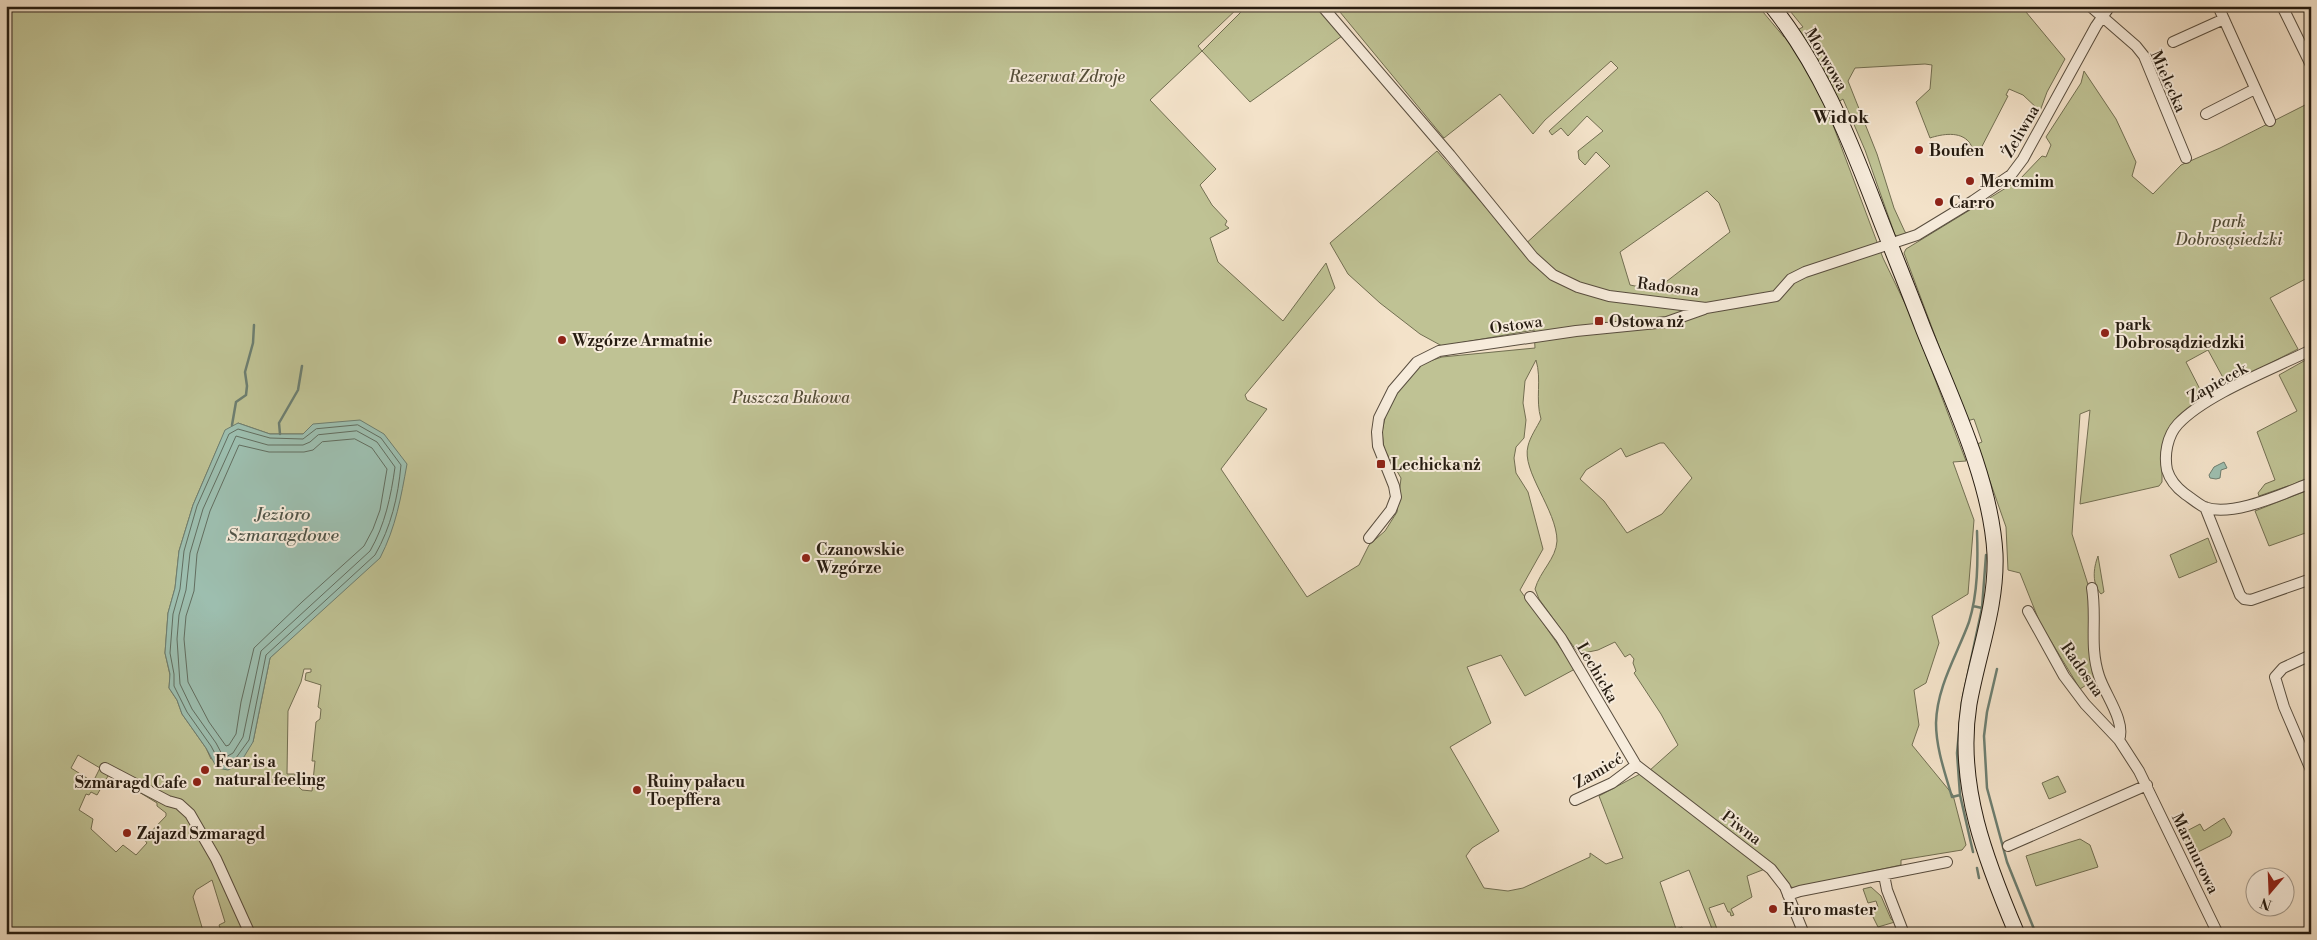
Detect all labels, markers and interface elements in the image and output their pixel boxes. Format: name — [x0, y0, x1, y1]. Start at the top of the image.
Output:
street label: Morwowa — [1800, 24, 1853, 95]
street label: Mielecka — [2146, 47, 2191, 116]
park label: Rezerwat Zdroje — [1008, 67, 1126, 87]
street label: Żeliwna — [1996, 100, 2044, 161]
district label: Widok — [1812, 106, 1870, 129]
place label: Boufen — [1929, 141, 1984, 161]
marker: Boufen — [1913, 144, 1925, 156]
place label: Mercmim — [1980, 172, 2054, 192]
marker: Mercmim — [1964, 175, 1976, 187]
place label: Carro — [1949, 193, 1995, 213]
marker: Carro — [1933, 196, 1945, 208]
park label: park Dobrosąsiedzki — [2175, 212, 2282, 250]
street label: Radosna — [1636, 273, 1701, 301]
street label: Ostowa — [1488, 311, 1545, 339]
place label: Ostowa nż — [1609, 312, 1684, 332]
marker: Ostowa nż — [1593, 315, 1605, 327]
place label: park Dobrosądziedzki — [2115, 315, 2244, 353]
marker: park Dobrosądziedzki — [2099, 327, 2111, 339]
place label: Wzgórze Armatnie — [571, 331, 713, 351]
marker: Wzgórze Armatnie — [556, 334, 568, 346]
street label: Zapiecek — [2184, 357, 2252, 408]
park label: Puszcza Bukowa — [731, 388, 850, 408]
place label: Lechicka nż — [1391, 455, 1481, 475]
marker: Lechicka nż — [1375, 458, 1387, 470]
water label: Jezioro Szmaragdowe — [227, 503, 339, 547]
place label: Czanowskie Wzgórze — [815, 540, 905, 578]
marker: Czanowskie Wzgórze — [800, 552, 812, 564]
street label: Radosna — [2056, 638, 2109, 702]
street label: Lechicka — [1572, 639, 1623, 707]
street label: Zamieć — [1570, 749, 1627, 793]
place label: Fear is a natural feeling — [215, 752, 326, 790]
marker: Fear is a natural feeling — [199, 764, 211, 776]
place label: Ruiny pałacu Toepffera — [647, 772, 745, 810]
place label: Szmaragd Cafe — [75, 773, 187, 793]
marker: Szmaragd Cafe — [191, 776, 203, 788]
marker: Ruiny pałacu Toepffera — [631, 784, 643, 796]
street label: Piwna — [1717, 806, 1766, 850]
street label: Marmurowa — [2167, 810, 2224, 898]
place label: Zajazd Szmaragd — [137, 824, 265, 844]
marker: Zajazd Szmaragd — [121, 827, 133, 839]
north arrow — [2244, 868, 2294, 918]
text: N — [2258, 893, 2274, 914]
place label: Euro master — [1783, 900, 1877, 920]
marker: Euro master — [1767, 903, 1779, 915]

